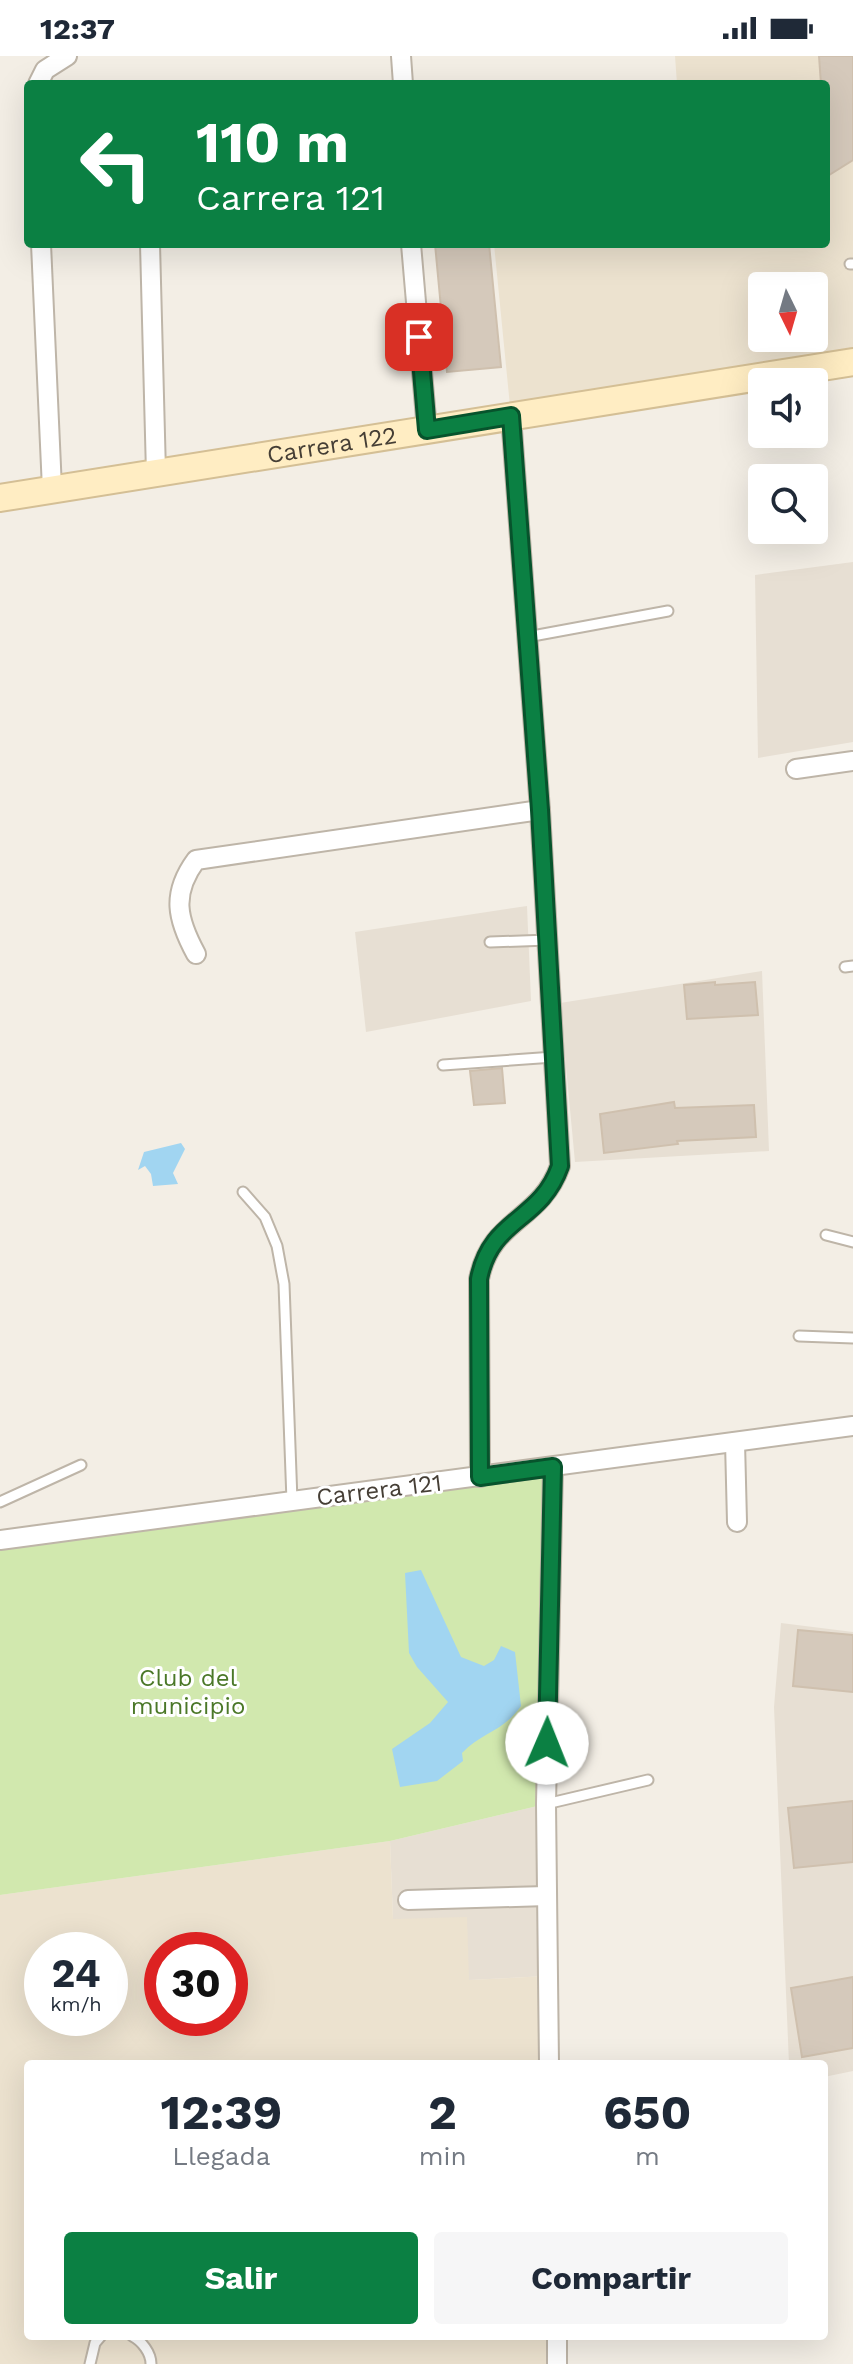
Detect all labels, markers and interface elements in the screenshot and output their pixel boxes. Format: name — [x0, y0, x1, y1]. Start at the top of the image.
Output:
text: 12:37 — [40, 11, 115, 46]
text: 110 m — [196, 110, 349, 176]
icon: left — [64, 112, 168, 216]
text: Carrera 121 — [196, 177, 385, 219]
north arrow — [748, 272, 828, 352]
map controls — [748, 272, 828, 544]
pin — [385, 303, 453, 371]
icon: arrive — [397, 315, 441, 359]
button: sound — [748, 368, 828, 448]
street label: Carrera 122 — [265, 421, 399, 469]
button: search — [748, 464, 828, 544]
street label: Carrera 121 — [315, 1468, 443, 1512]
park label: Club del municipio — [131, 1664, 245, 1720]
position arrow — [505, 1701, 589, 1785]
speed limit sign: 30 — [144, 1932, 248, 2036]
text: 24 — [51, 1950, 101, 1997]
text: km/h — [50, 1992, 102, 2016]
text: 12:39 — [160, 2084, 282, 2141]
text: 2 — [428, 2084, 457, 2141]
text: 650 — [603, 2084, 692, 2141]
text: Llegada — [172, 2141, 270, 2171]
text: min — [419, 2141, 467, 2171]
text: m — [635, 2141, 660, 2171]
button: Salir — [64, 2232, 418, 2324]
button: Compartir — [434, 2232, 788, 2324]

